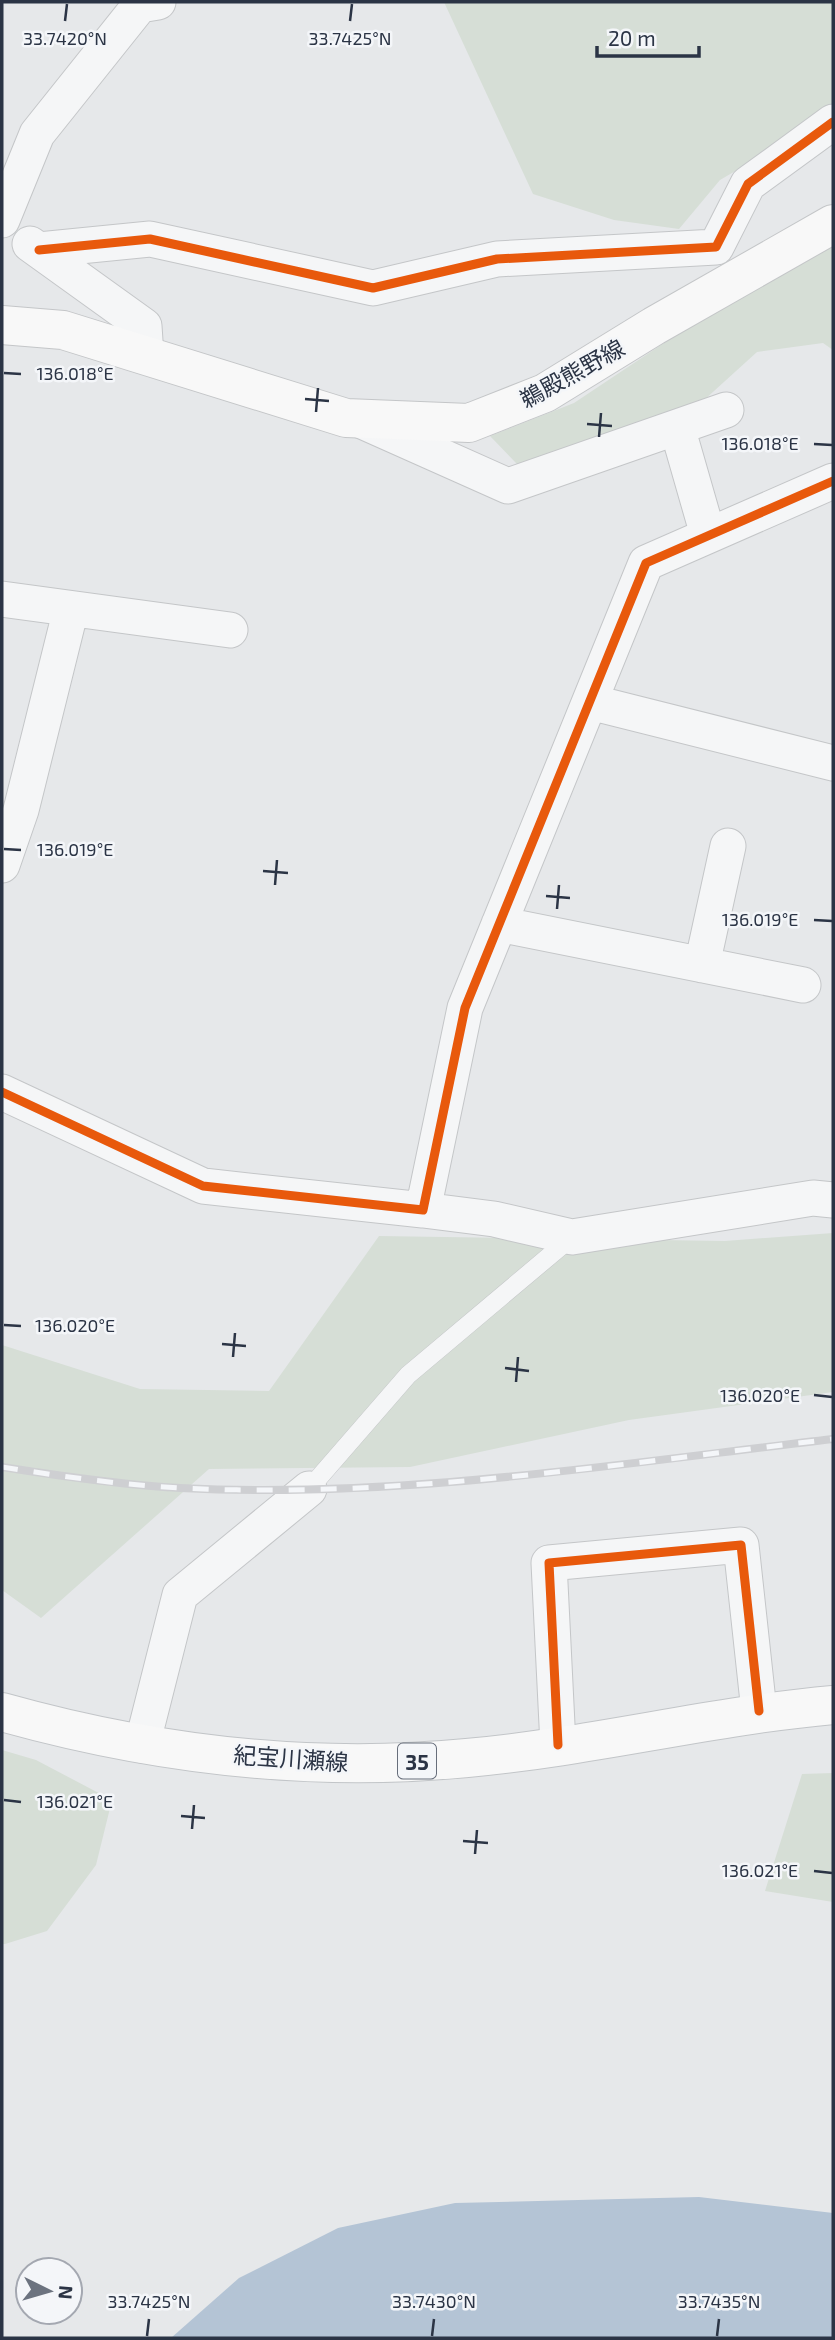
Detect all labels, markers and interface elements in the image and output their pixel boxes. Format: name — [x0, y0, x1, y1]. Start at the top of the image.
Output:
scale bar — [597, 14, 698, 58]
text: 20 m — [608, 25, 656, 50]
text: 33.7420°N — [23, 27, 107, 49]
text: 33.7425°N — [309, 27, 391, 49]
street label: 鵜殿熊野線 — [515, 333, 629, 413]
text: 136.018°E — [36, 362, 114, 384]
text: 136.018°E — [721, 432, 799, 454]
text: 136.019°E — [37, 838, 113, 860]
text: 136.019°E — [722, 908, 798, 930]
text: 136.020°E — [35, 1314, 115, 1336]
text: 136.020°E — [720, 1384, 800, 1406]
street label: 紀宝川瀬線 — [233, 1740, 349, 1776]
road number: 35 — [398, 1744, 436, 1778]
text: 136.021°E — [37, 1790, 113, 1812]
text: 136.021°E — [722, 1859, 798, 1881]
north arrow — [14, 2256, 84, 2326]
text: N — [54, 2285, 78, 2300]
text: 33.7425°N — [108, 2290, 190, 2312]
text: 33.7430°N — [392, 2290, 476, 2312]
text: 33.7435°N — [678, 2290, 760, 2312]

